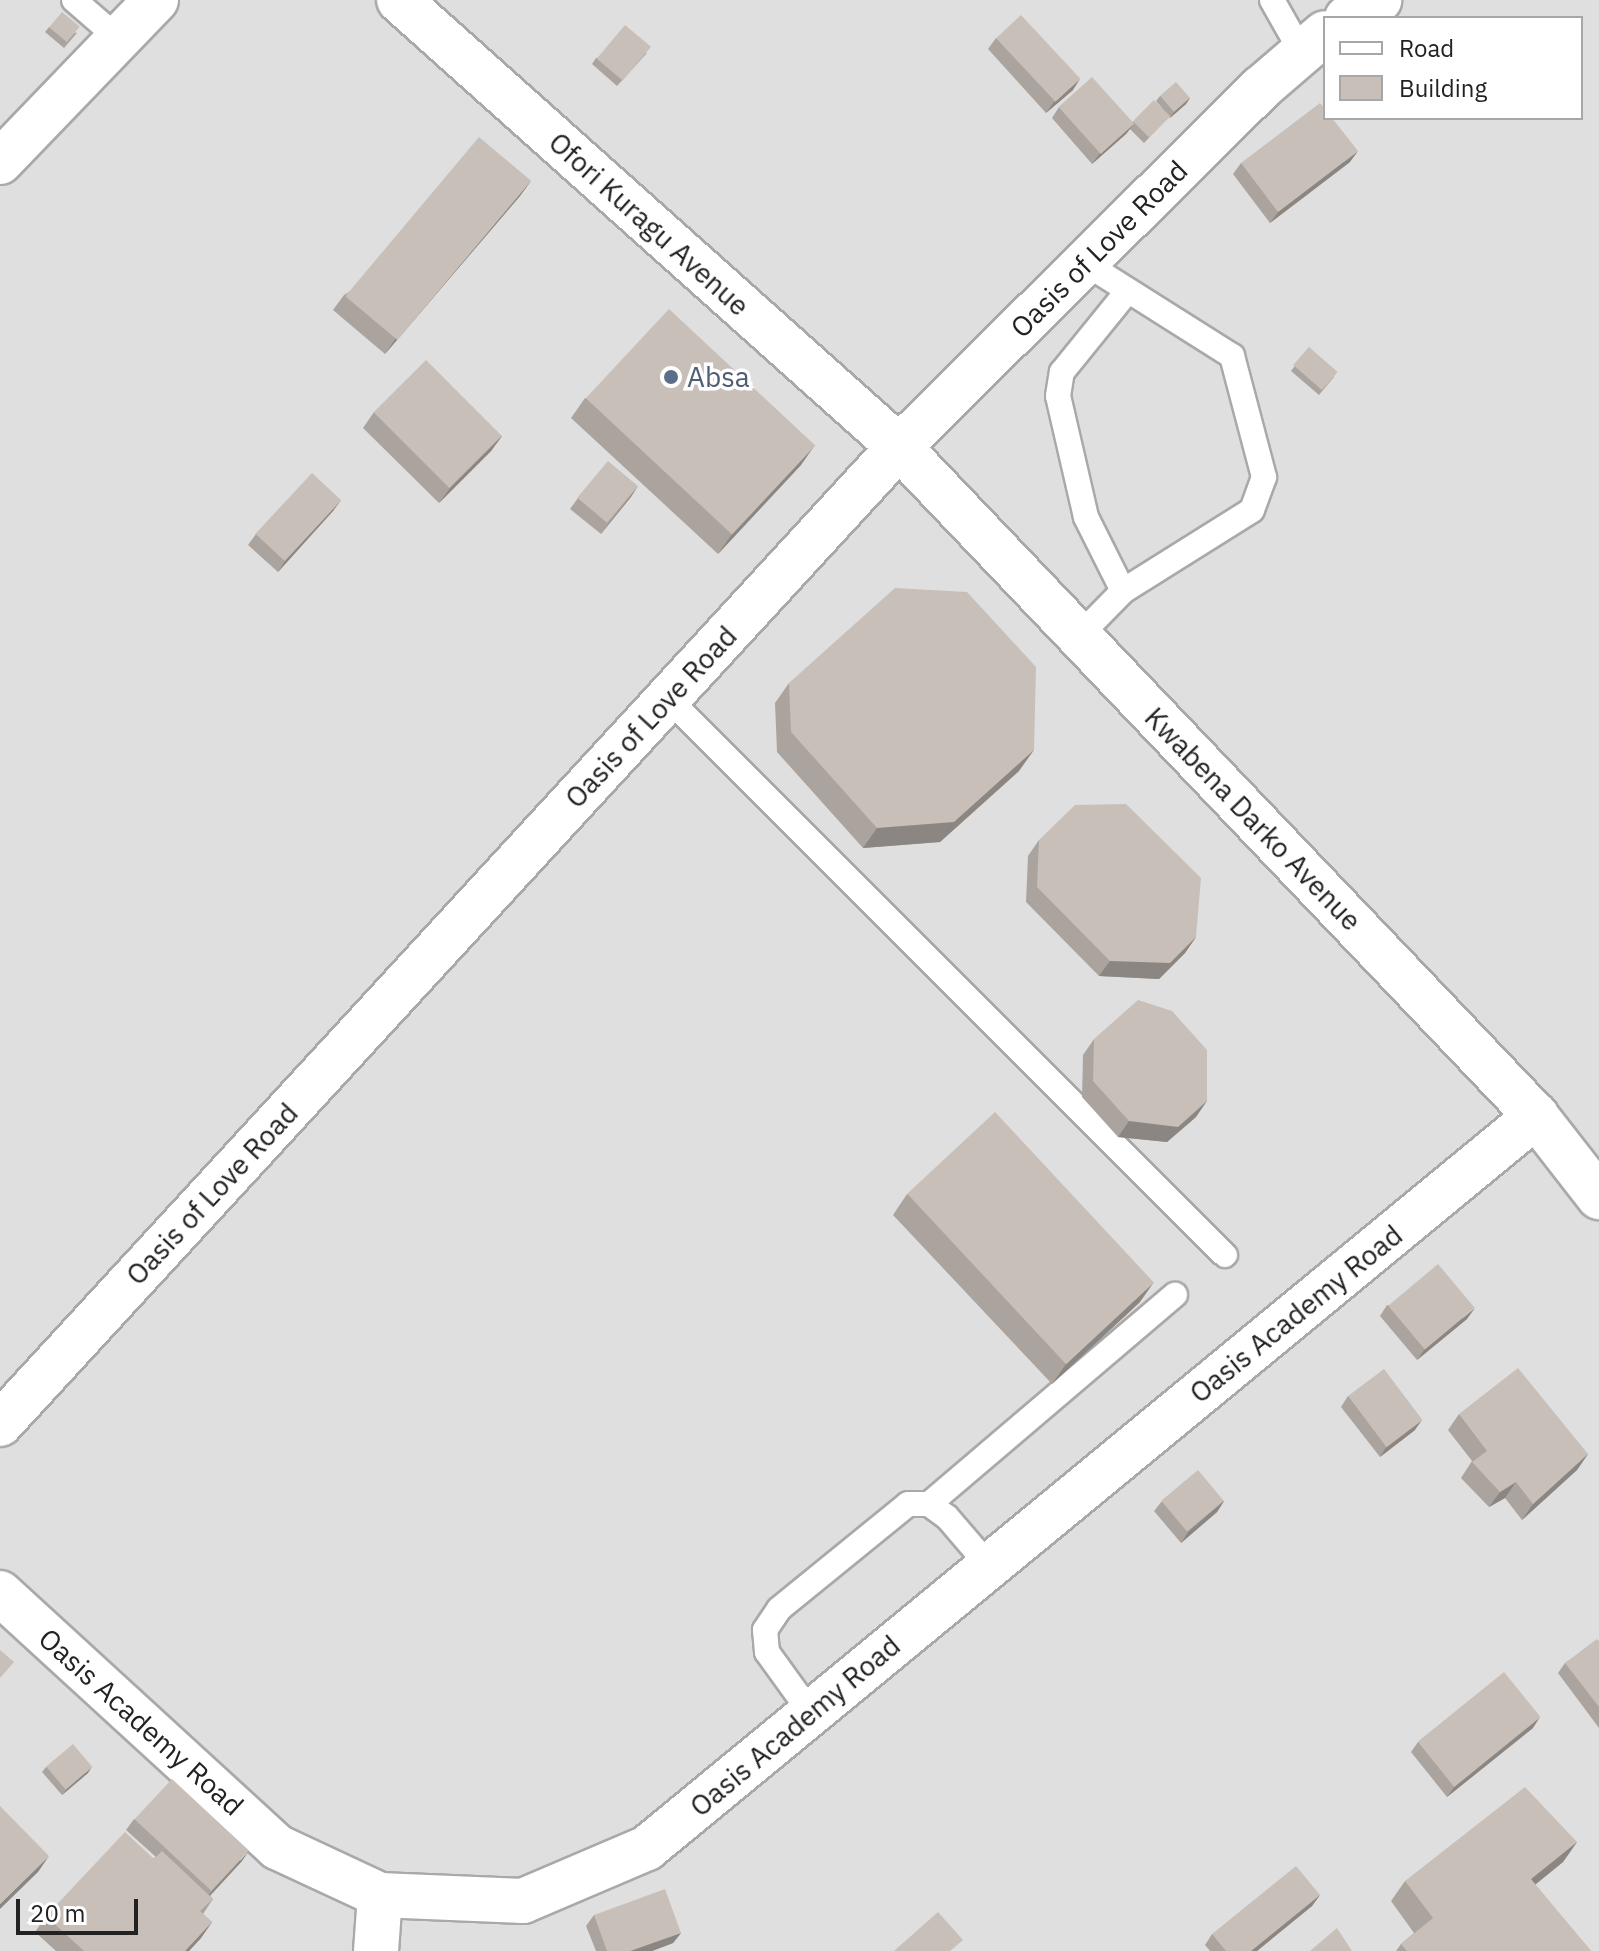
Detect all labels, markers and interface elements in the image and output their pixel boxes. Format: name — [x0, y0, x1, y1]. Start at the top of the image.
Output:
legend — [1323, 16, 1583, 120]
text: Road — [1399, 32, 1454, 64]
text: Building — [1399, 72, 1487, 104]
street label: Ofori Kuragu Avenue — [542, 125, 756, 323]
street label: Oasis of Love Road — [1004, 154, 1194, 344]
place label: Absa — [687, 360, 750, 394]
marker: Absa — [662, 368, 680, 386]
street label: Oasis of Love Road — [558, 619, 744, 815]
street label: Kwabena Darko Avenue — [1138, 701, 1368, 937]
street label: Oasis of Love Road — [119, 1096, 305, 1292]
street label: Oasis Academy Road — [1183, 1218, 1409, 1410]
street label: Oasis Academy Road — [32, 1621, 250, 1823]
street label: Oasis Academy Road — [683, 1628, 907, 1824]
scale bar — [20, 1883, 142, 1933]
text: 20 m — [30, 1897, 85, 1929]

